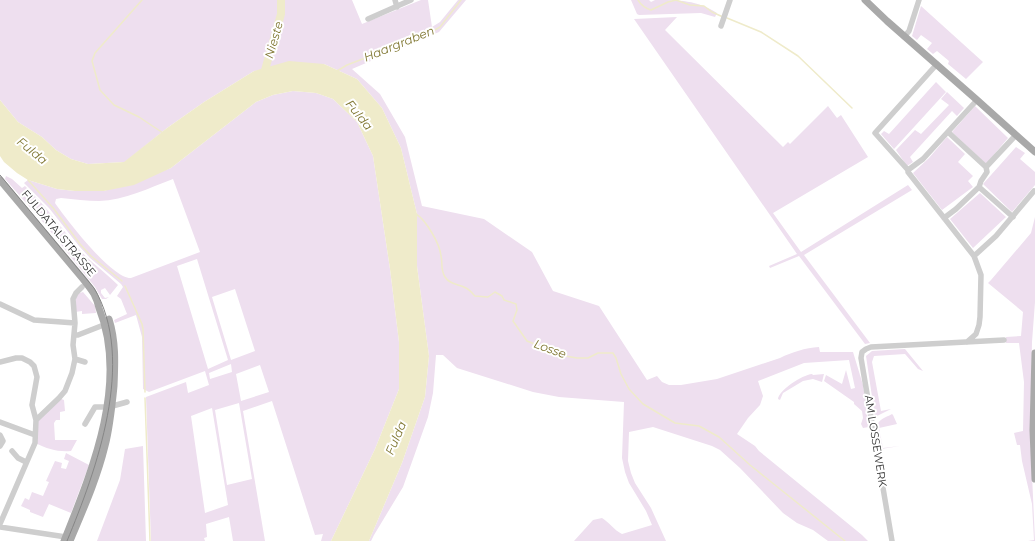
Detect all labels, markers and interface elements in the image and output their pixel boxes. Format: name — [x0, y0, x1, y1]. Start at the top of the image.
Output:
water label: Nieste — [261, 20, 286, 60]
water label: Haargraben — [361, 22, 436, 65]
water label: Fulda — [343, 96, 376, 133]
water label: Fulda — [14, 134, 51, 167]
street label: FULDATALSTRASSE — [19, 187, 99, 279]
water label: Losse — [532, 336, 568, 361]
street label: AM LOSSEWERK — [862, 394, 890, 488]
water label: Fulda — [382, 419, 409, 457]

